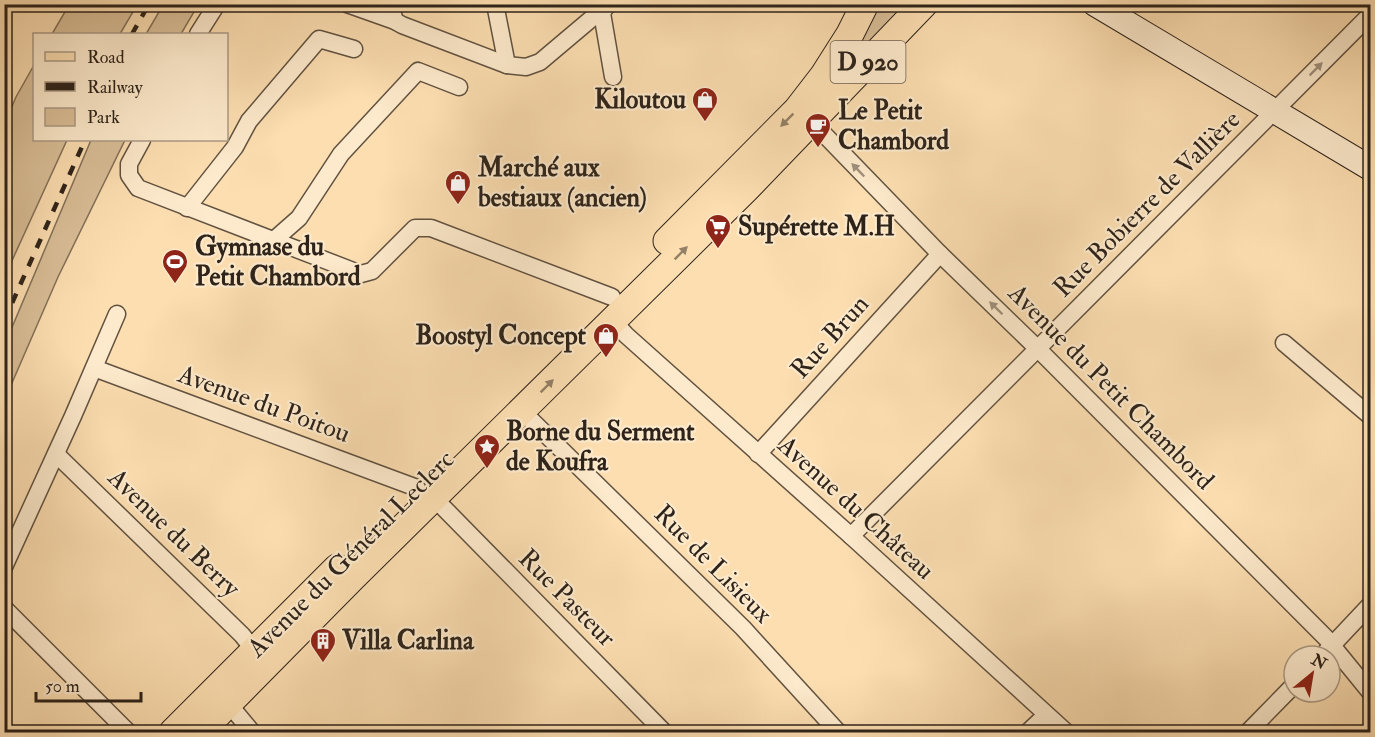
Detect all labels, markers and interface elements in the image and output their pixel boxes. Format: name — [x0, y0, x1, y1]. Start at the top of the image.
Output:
legend — [33, 33, 228, 141]
road number: D 920 — [830, 41, 906, 83]
text: Road — [87, 46, 125, 69]
one-way arrow — [1309, 63, 1323, 77]
text: Railway — [87, 76, 144, 99]
place label: Kiloutou — [594, 84, 687, 116]
shop icon: Kiloutou — [690, 85, 720, 123]
place label: Le Petit Chambord — [838, 95, 949, 157]
street label: Rue Bobierre de Vallière — [1047, 104, 1247, 304]
text: Park — [87, 106, 120, 129]
cafe icon: Le Petit Chambord — [803, 111, 833, 149]
one-way arrow — [779, 113, 794, 127]
place label: Marché aux bestiaux (ancien) — [477, 152, 647, 214]
one-way arrow — [852, 163, 866, 177]
shop icon: Marché aux bestiaux (ancien) — [443, 168, 473, 206]
place label: Supérette M.H — [738, 211, 895, 244]
supermarket icon: Supérette M.H — [703, 212, 733, 250]
place label: Gymnase du Petit Chambord — [195, 231, 361, 293]
one-way arrow — [674, 246, 689, 260]
sports icon: Gymnase du Petit Chambord — [160, 247, 190, 285]
street label: Avenue du Petit Chambord — [1001, 277, 1221, 497]
street label: Rue Brun — [784, 289, 876, 385]
one-way arrow — [988, 301, 1003, 315]
place label: Boostyl Concept — [415, 320, 587, 353]
shop icon: Boostyl Concept — [591, 321, 621, 359]
street label: Avenue du Poitou — [173, 358, 354, 450]
one-way arrow — [540, 379, 555, 393]
place label: Borne du Serment de Koufra — [506, 416, 695, 478]
street label: Avenue du Château — [771, 429, 941, 587]
place icon: Borne du Serment de Koufra — [472, 432, 502, 470]
street label: Avenue du Général Leclerc — [240, 444, 461, 665]
street label: Avenue du Berry — [101, 461, 247, 604]
street label: Rue de Lisieux — [647, 498, 779, 630]
street label: Rue Pasteur — [512, 543, 623, 654]
place label: Villa Carlina — [341, 625, 475, 657]
building icon: Villa Carlina — [308, 626, 338, 664]
north arrow — [1282, 644, 1342, 704]
text: N — [1307, 649, 1331, 674]
scale bar — [36, 665, 141, 703]
text: 50 m — [45, 675, 80, 698]

